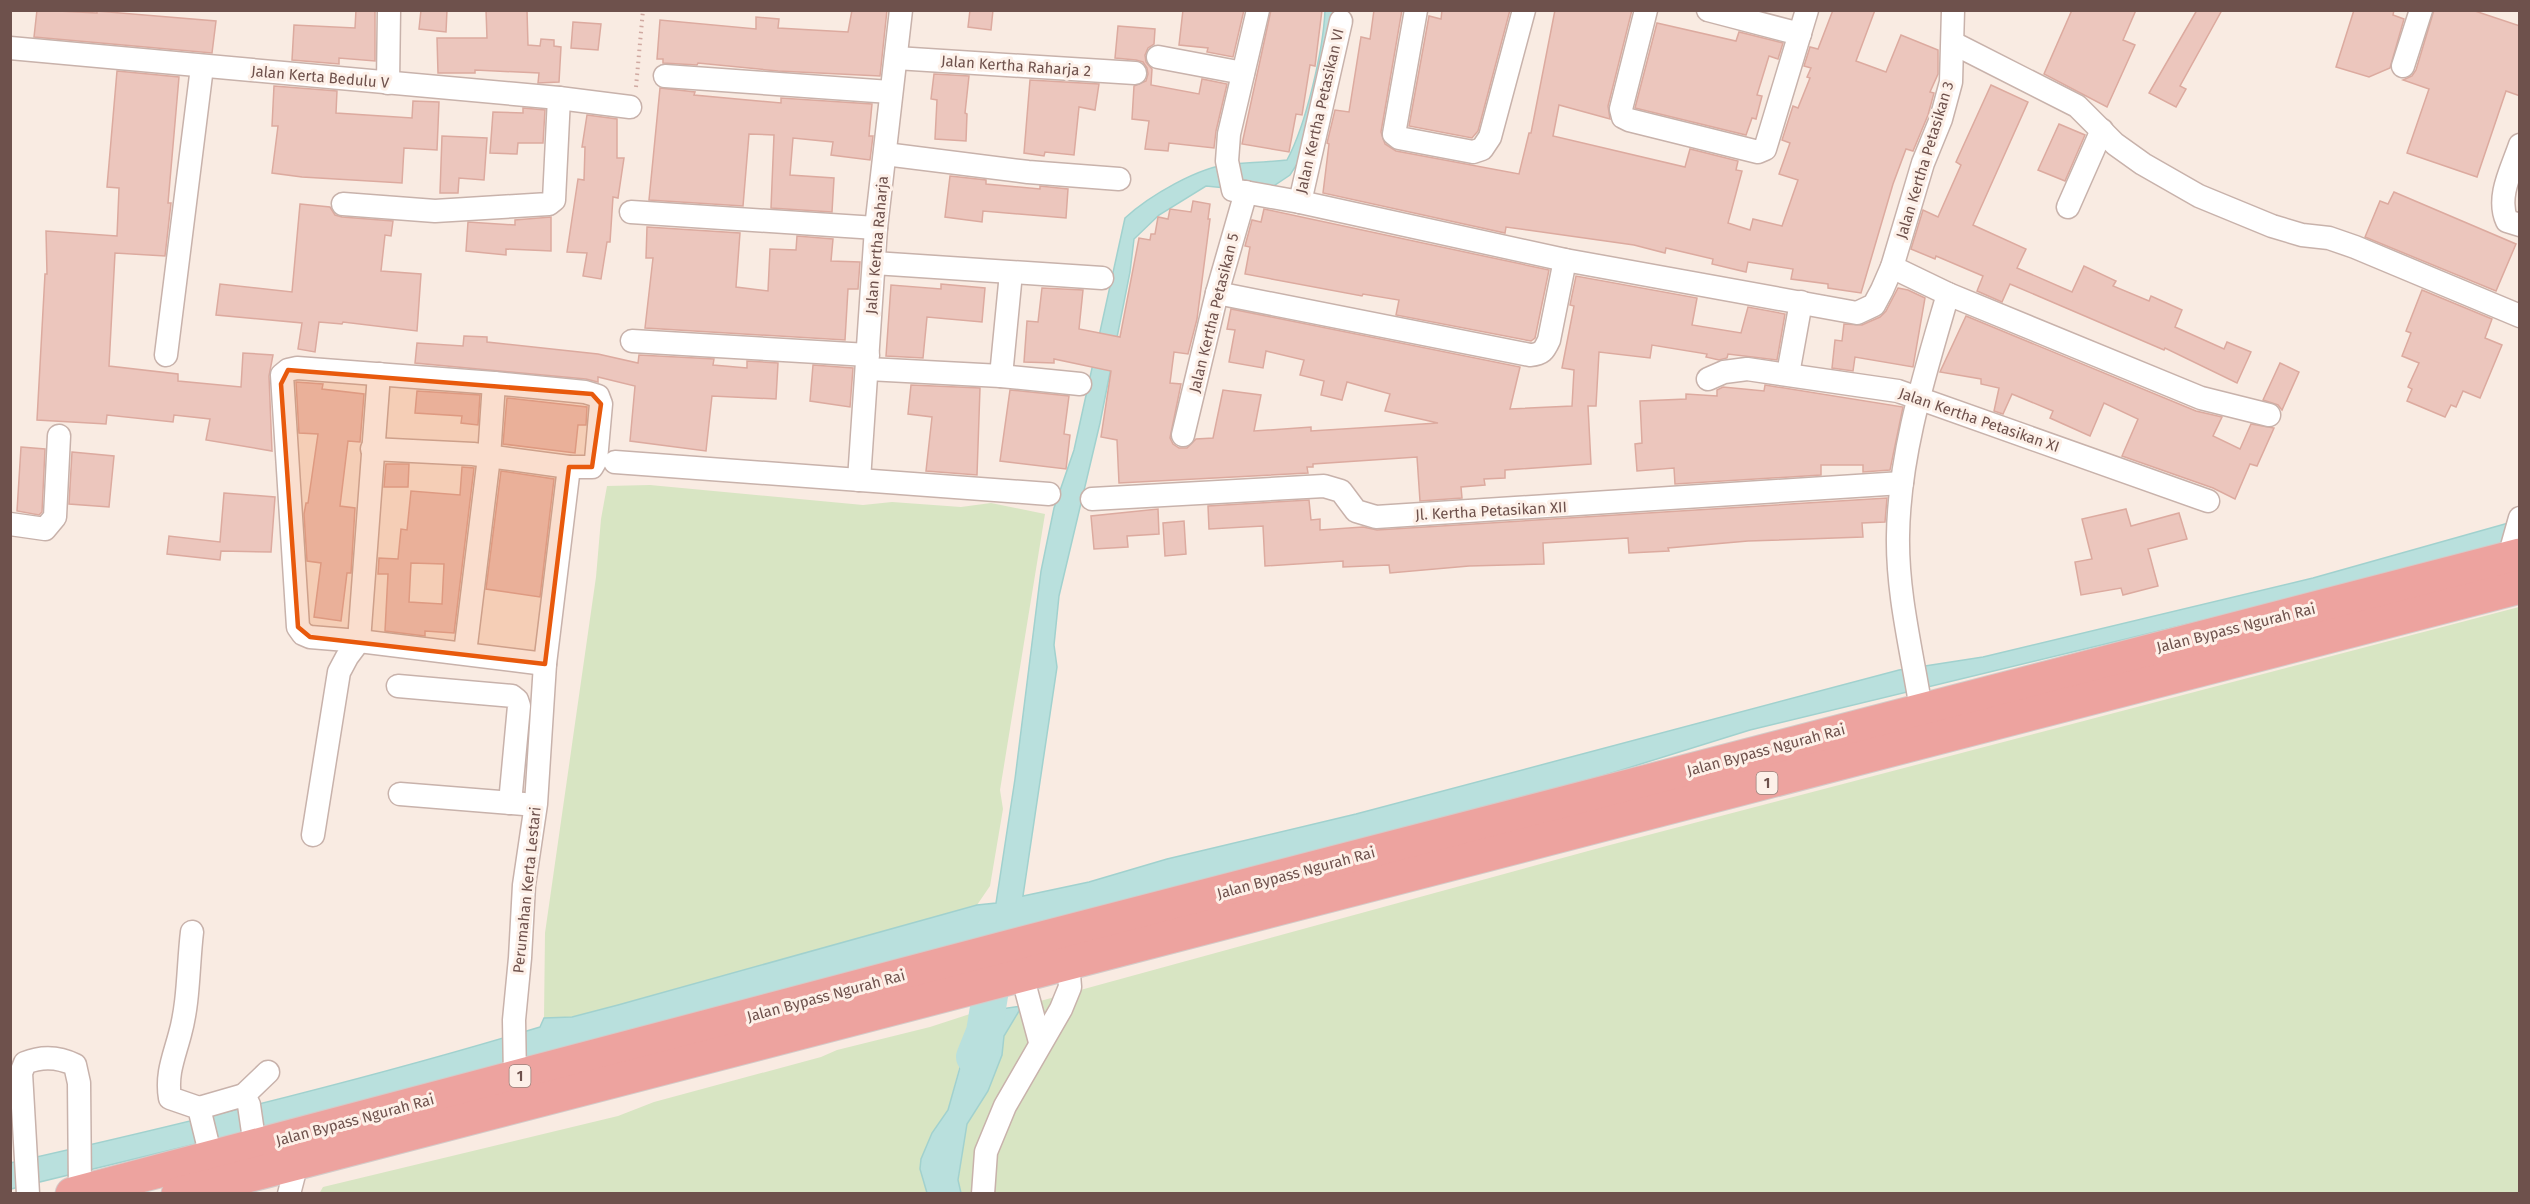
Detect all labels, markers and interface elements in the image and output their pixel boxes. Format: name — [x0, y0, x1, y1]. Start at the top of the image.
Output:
street label: Jalan Kertha Petasikan VI — [1292, 27, 1348, 195]
street label: Jalan Kertha Raharja 2 — [940, 52, 1092, 80]
street label: Jalan Kerta Bedulu V — [250, 62, 390, 92]
street label: Jalan Kertha Petasikan 3 — [1892, 79, 1958, 241]
street label: Jalan Kertha Raharja — [862, 175, 892, 315]
street label: Jalan Kertha Petasikan 5 — [1185, 231, 1243, 395]
street label: Jalan Kertha Petasikan XI — [1896, 384, 2062, 456]
street label: Jl. Kertha Petasikan XII — [1415, 498, 1567, 524]
street label: Jalan Bypass Ngurah Rai — [2155, 600, 2317, 656]
street label: Jalan Bypass Ngurah Rai — [1685, 720, 1847, 780]
road number: 1 — [1756, 772, 1778, 794]
street label: Perumahan Kerta Lestari — [509, 806, 545, 974]
street label: Jalan Bypass Ngurah Rai — [1215, 843, 1377, 903]
street label: Jalan Bypass Ngurah Rai — [745, 966, 907, 1026]
road number: 1 — [510, 1065, 530, 1087]
street label: Jalan Bypass Ngurah Rai — [274, 1090, 436, 1150]

